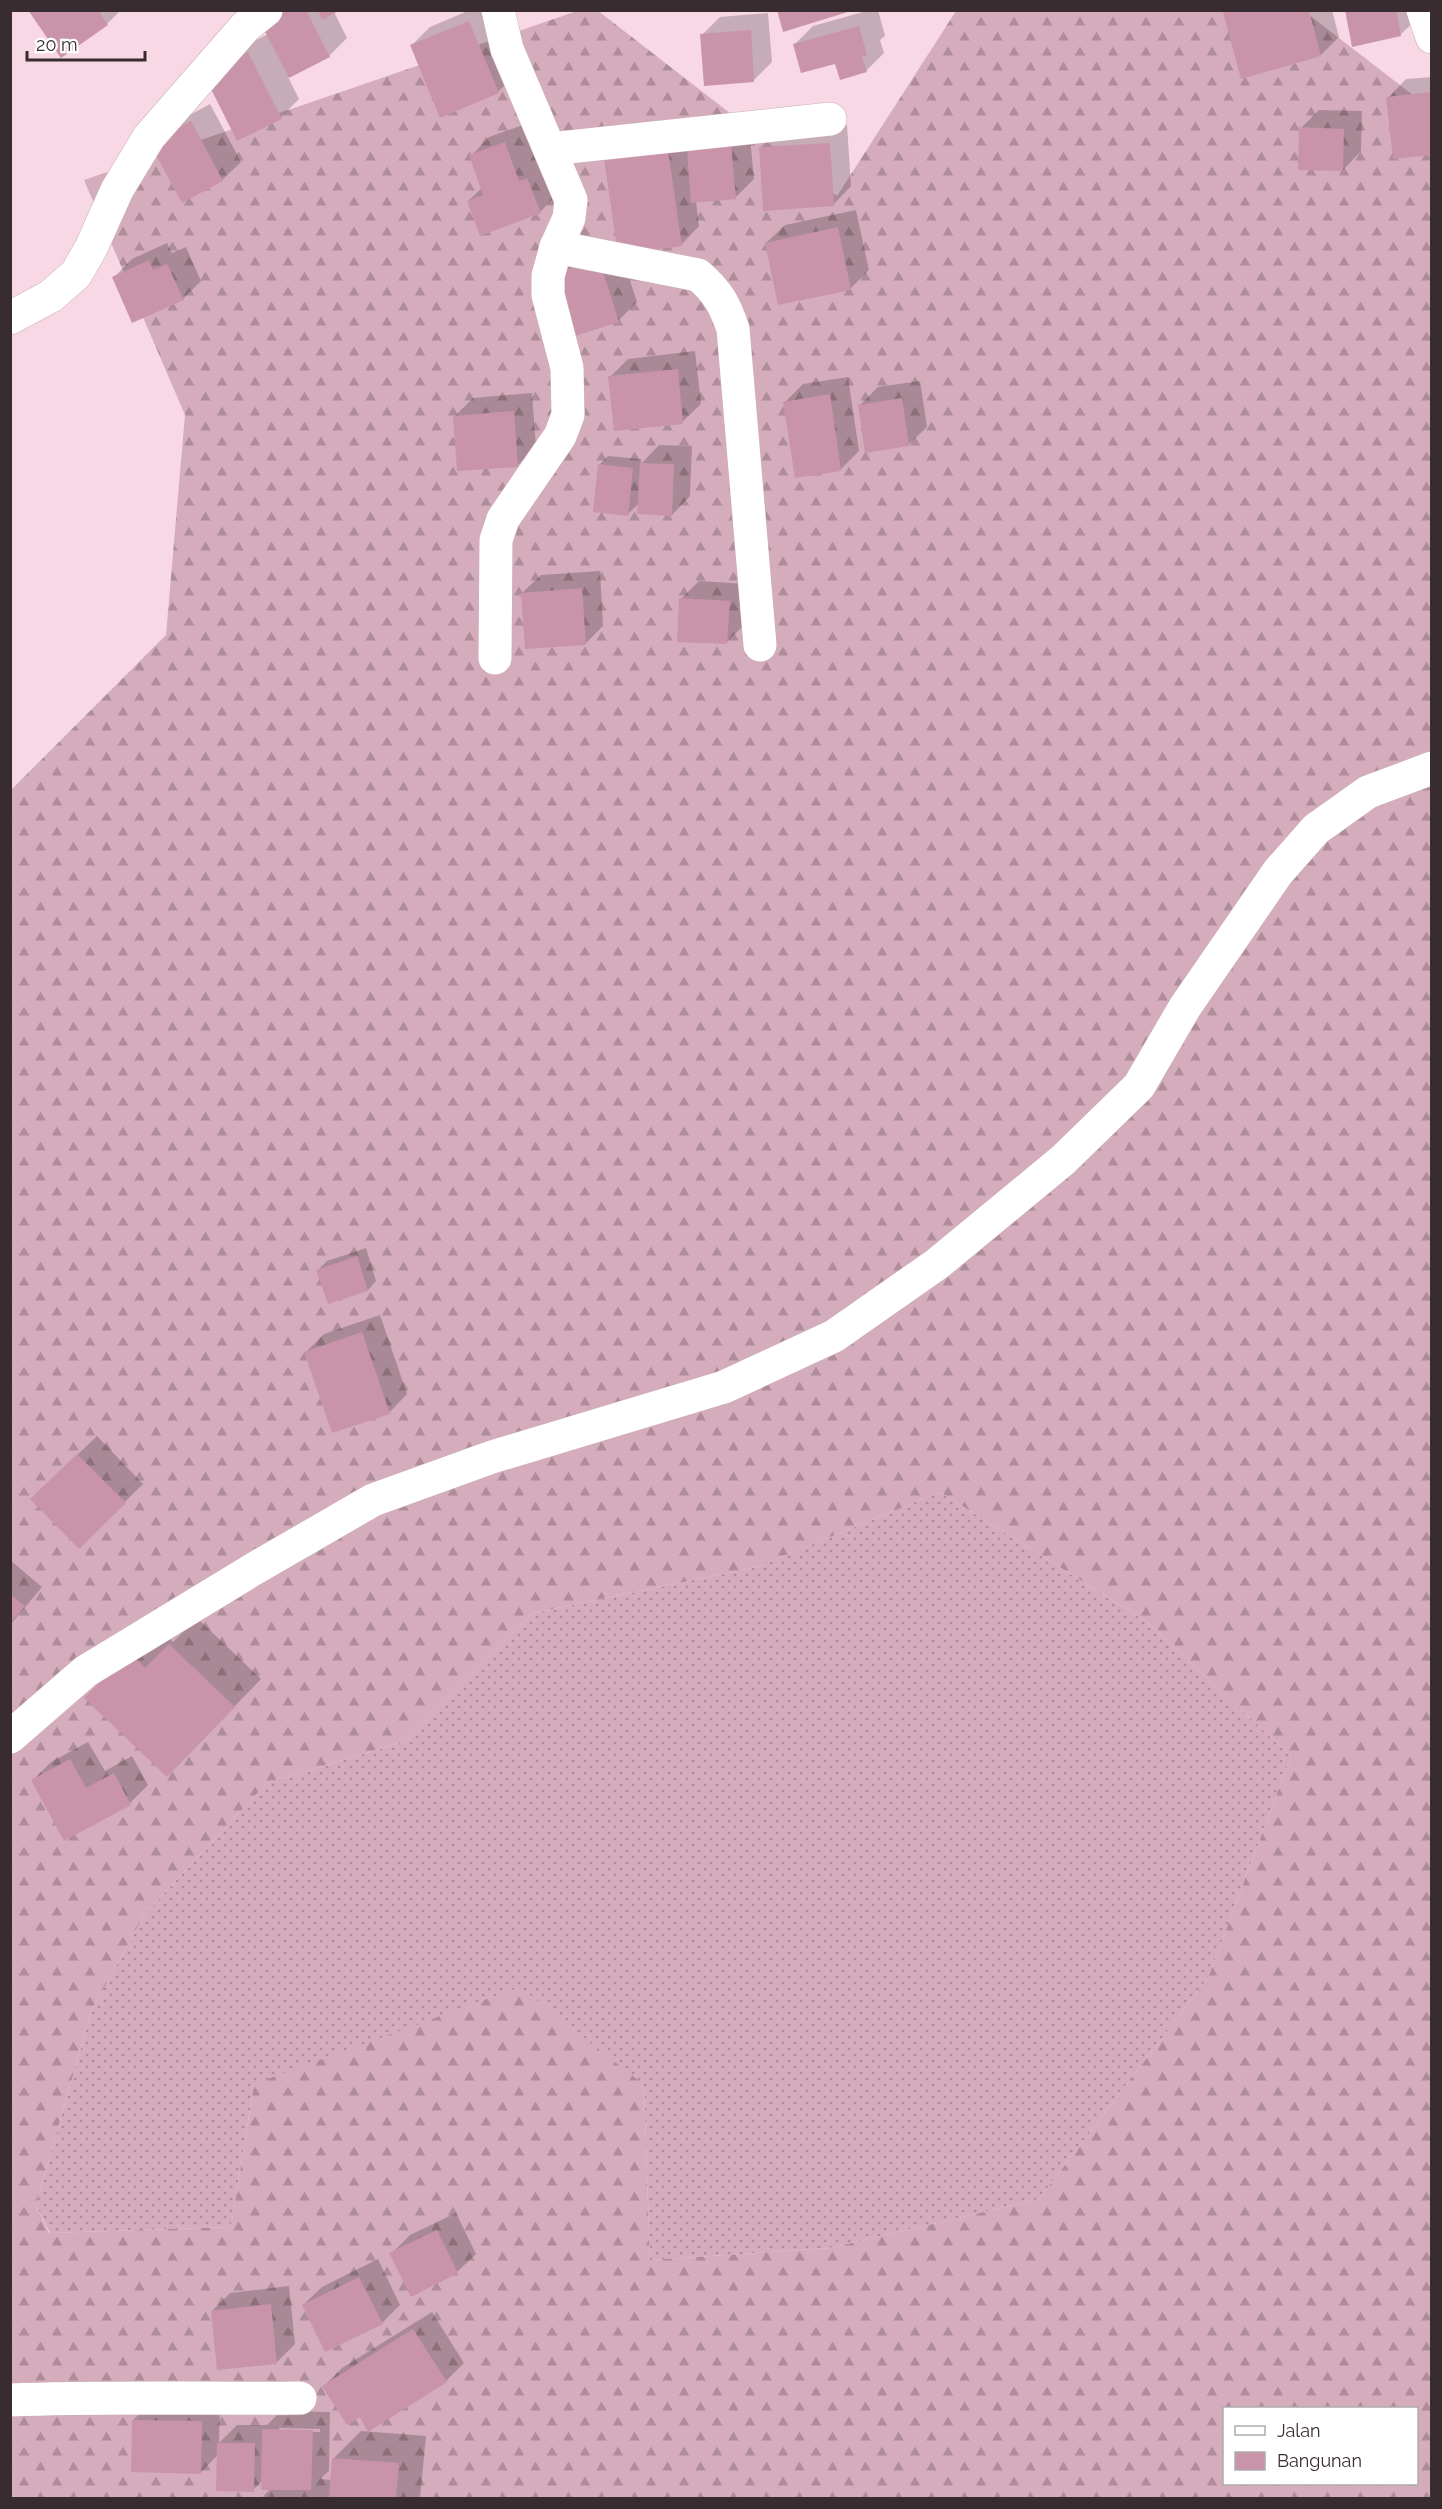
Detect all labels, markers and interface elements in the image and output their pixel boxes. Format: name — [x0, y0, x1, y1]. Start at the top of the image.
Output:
scale bar — [27, 24, 146, 62]
text: 20 m — [36, 34, 78, 55]
legend — [1223, 2407, 1418, 2485]
text: Jalan — [1277, 2420, 1321, 2441]
text: Bangunan — [1277, 2450, 1362, 2471]

